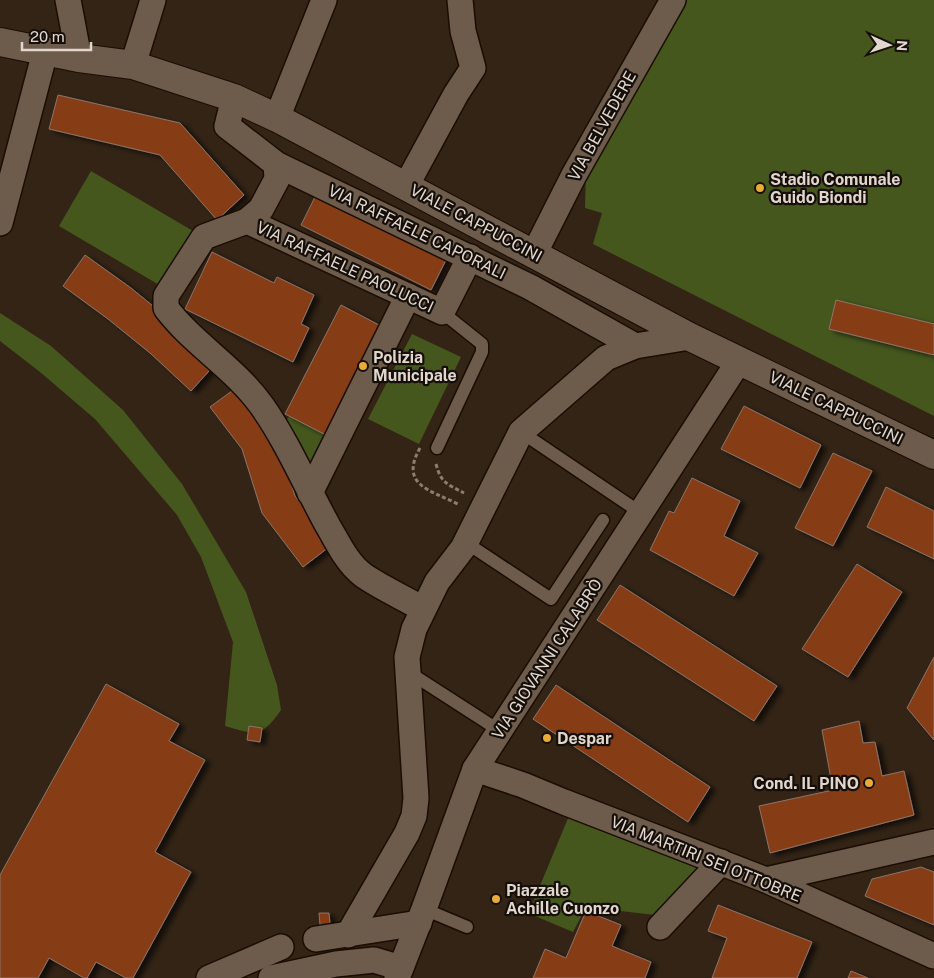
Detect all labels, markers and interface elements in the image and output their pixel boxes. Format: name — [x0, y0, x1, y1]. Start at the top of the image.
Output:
scale bar — [22, 20, 91, 52]
north arrow — [864, 20, 914, 70]
text: 20 m — [30, 28, 65, 45]
text: N — [894, 40, 910, 52]
street label: VIA BELVEDERE — [564, 68, 640, 184]
place label: Stadio Comunale Guido Biondi — [770, 170, 901, 207]
street label: VIALE CAPPUCCINI — [407, 180, 545, 266]
street label: VIA RAFFAELE CAPORALI — [325, 181, 509, 283]
marker: Stadio Comunale Guido Biondi — [754, 182, 766, 194]
street label: VIA RAFFAELE PAOLUCCI — [253, 217, 437, 317]
place label: Polizia Municipale — [373, 348, 457, 385]
marker: Polizia Municipale — [357, 360, 369, 372]
street label: VIALE CAPPUCCINI — [766, 367, 906, 449]
street label: VIA GIOVANNI CALABRÒ — [487, 575, 606, 743]
place label: Despar — [557, 729, 612, 748]
marker: Despar — [541, 732, 553, 744]
place label: Cond. IL PINO — [753, 774, 859, 793]
marker: Cond. IL PINO — [863, 777, 875, 789]
street label: VIA MARTIRI SEI OTTOBRE — [608, 812, 804, 906]
place label: Piazzale Achille Cuonzo — [506, 881, 619, 918]
marker: Piazzale Achille Cuonzo — [490, 893, 502, 905]

